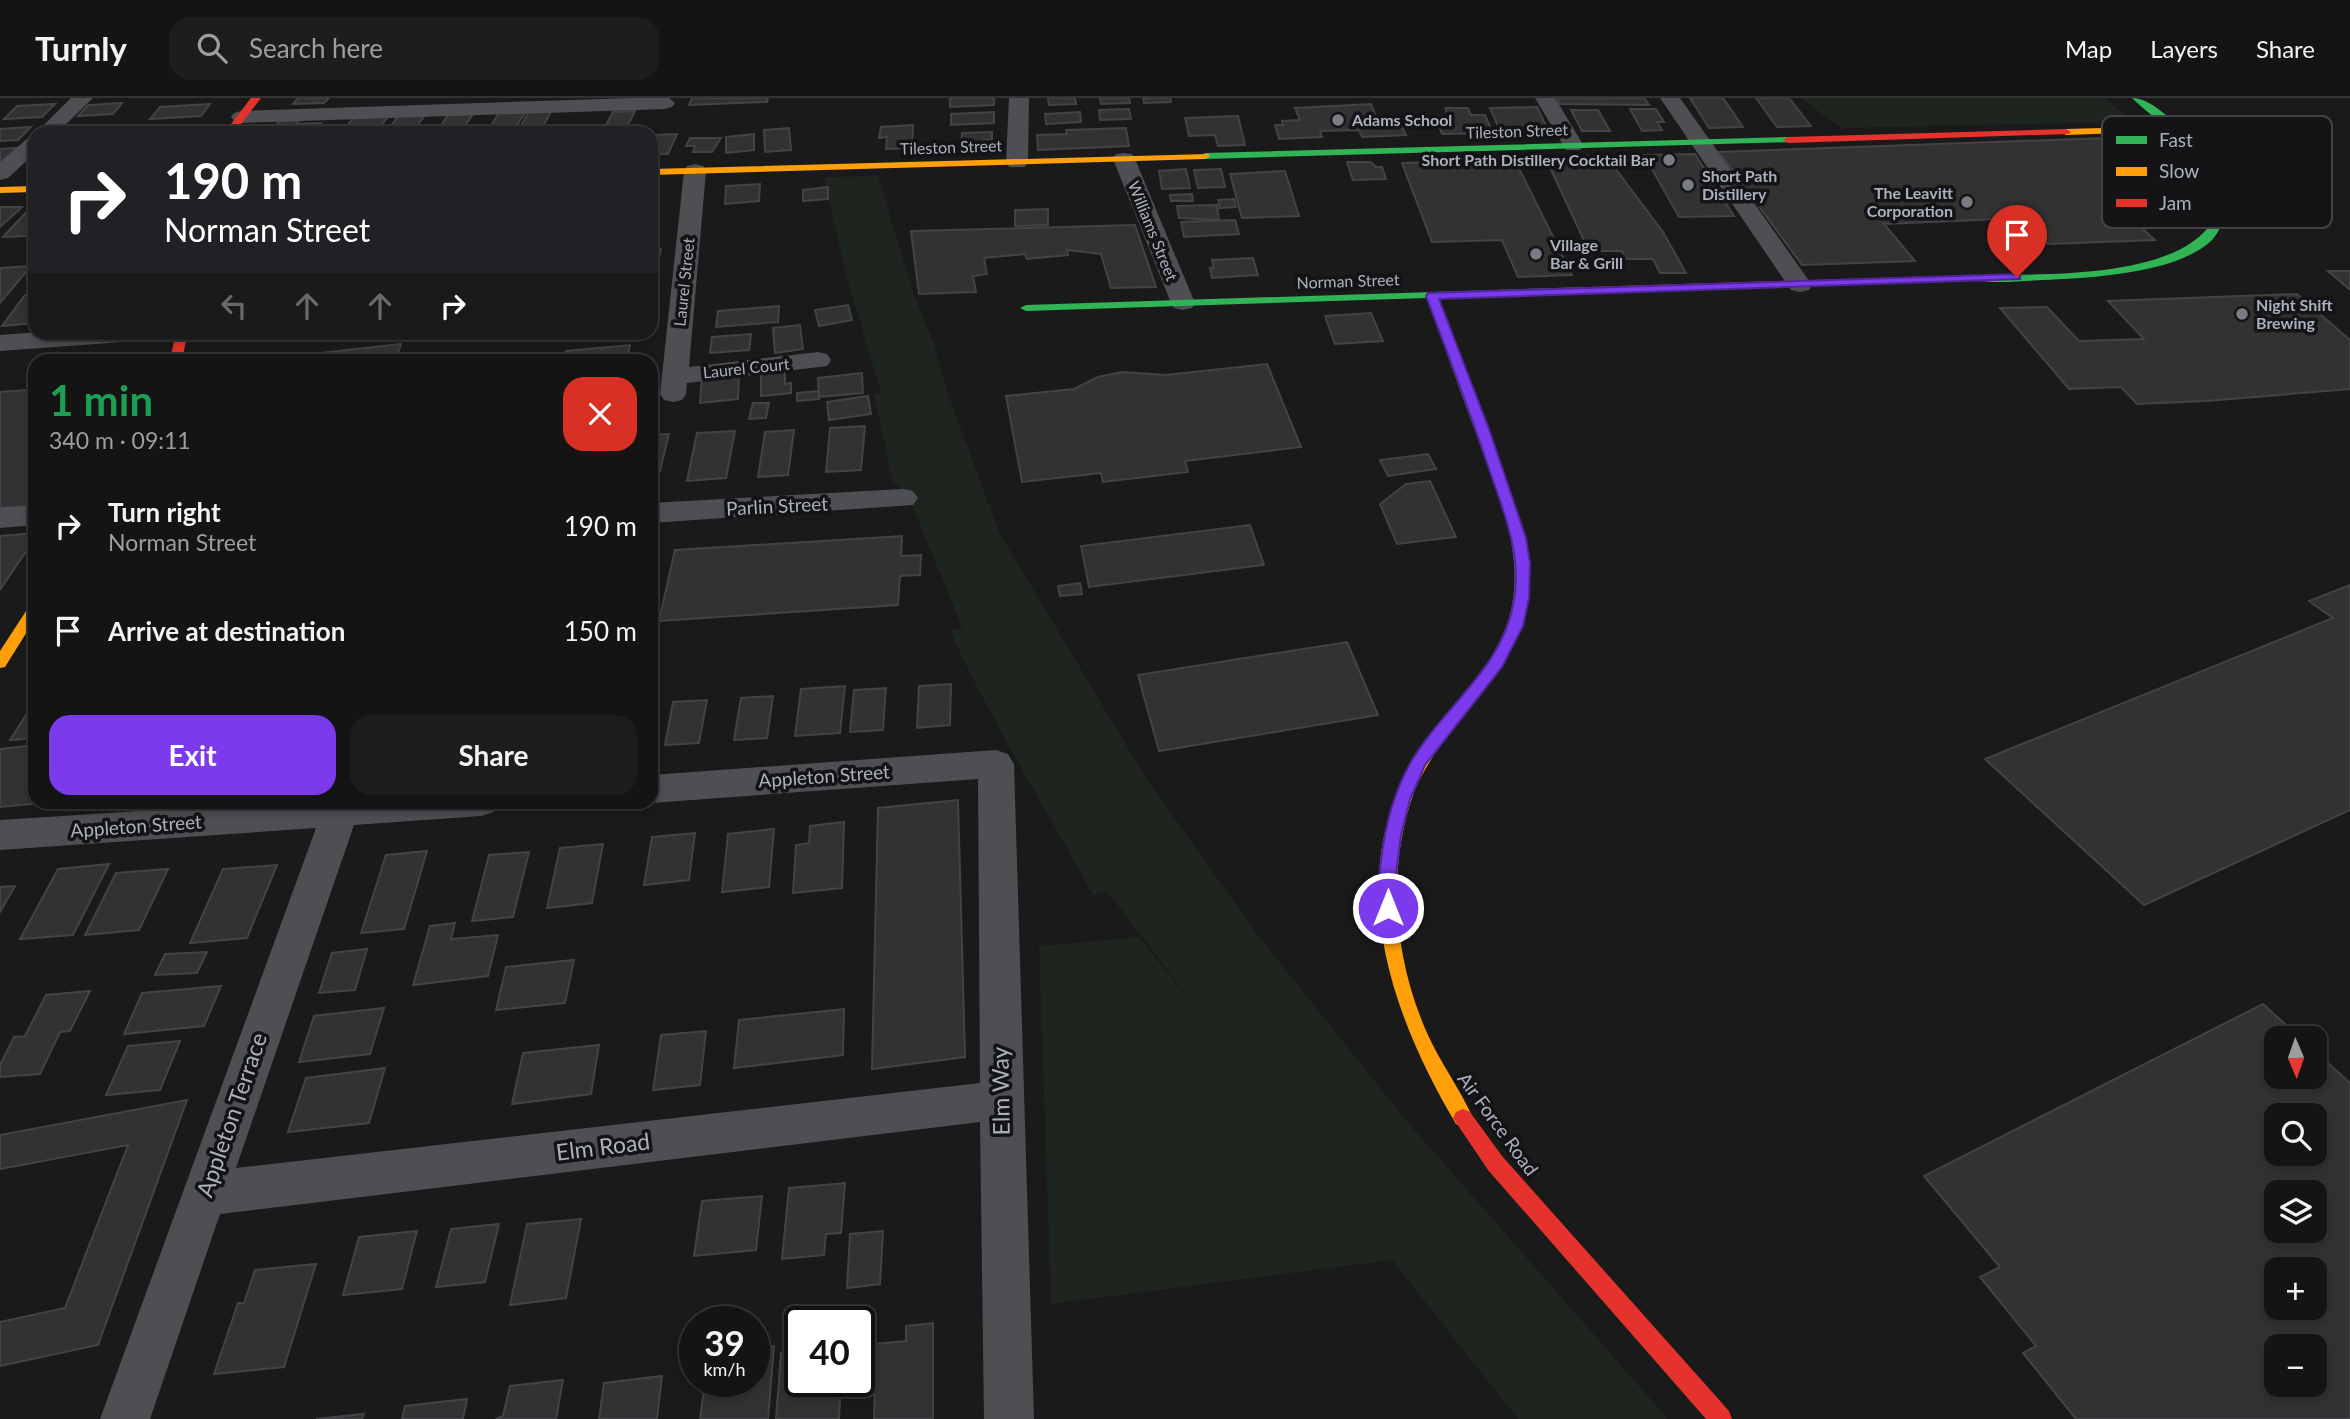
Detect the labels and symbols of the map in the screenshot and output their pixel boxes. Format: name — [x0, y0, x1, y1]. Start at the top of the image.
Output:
place label: Adams School — [1351, 110, 1452, 129]
marker: Adams School — [1330, 112, 1346, 128]
legend — [2102, 116, 2332, 228]
street label: Tileston Street — [1466, 119, 1569, 142]
text: Fast — [2159, 128, 2193, 151]
street label: Tileston Street — [900, 135, 1003, 158]
place label: Short Path Distillery Cocktail Bar — [1422, 150, 1655, 169]
marker: Short Path Distillery Cocktail Bar — [1661, 152, 1677, 168]
text: Slow — [2159, 159, 2199, 182]
place label: Short Path Distillery — [1702, 166, 1777, 203]
marker: Short Path Distillery — [1680, 177, 1696, 193]
street label: Williams Street — [1125, 178, 1182, 284]
place label: The Leavitt Corporation — [1867, 183, 1954, 220]
text: Jam — [2159, 191, 2192, 214]
marker: The Leavitt Corporation — [1959, 194, 1975, 210]
pin — [1987, 205, 2047, 277]
place label: Village Bar & Grill — [1549, 235, 1623, 272]
street label: Laurel Street — [669, 236, 698, 327]
marker: Village Bar & Grill — [1528, 246, 1544, 262]
street label: Norman Street — [1296, 269, 1400, 292]
place label: Night Shift Brewing — [2256, 295, 2333, 332]
marker: Night Shift Brewing — [2234, 306, 2250, 322]
street label: Laurel Court — [702, 353, 790, 381]
street label: Parlin Street — [725, 491, 829, 520]
street label: Appleton Street — [758, 759, 891, 792]
street label: Appleton Street — [70, 809, 203, 842]
position arrow — [1351, 871, 1425, 945]
north arrow — [2264, 1026, 2328, 1088]
street label: Appleton Terrace — [190, 1029, 272, 1200]
street label: Elm Way — [985, 1046, 1015, 1136]
street label: Air Force Road — [1453, 1068, 1544, 1180]
street label: Elm Road — [554, 1126, 651, 1166]
speed limit sign: 40 — [784, 1306, 875, 1397]

